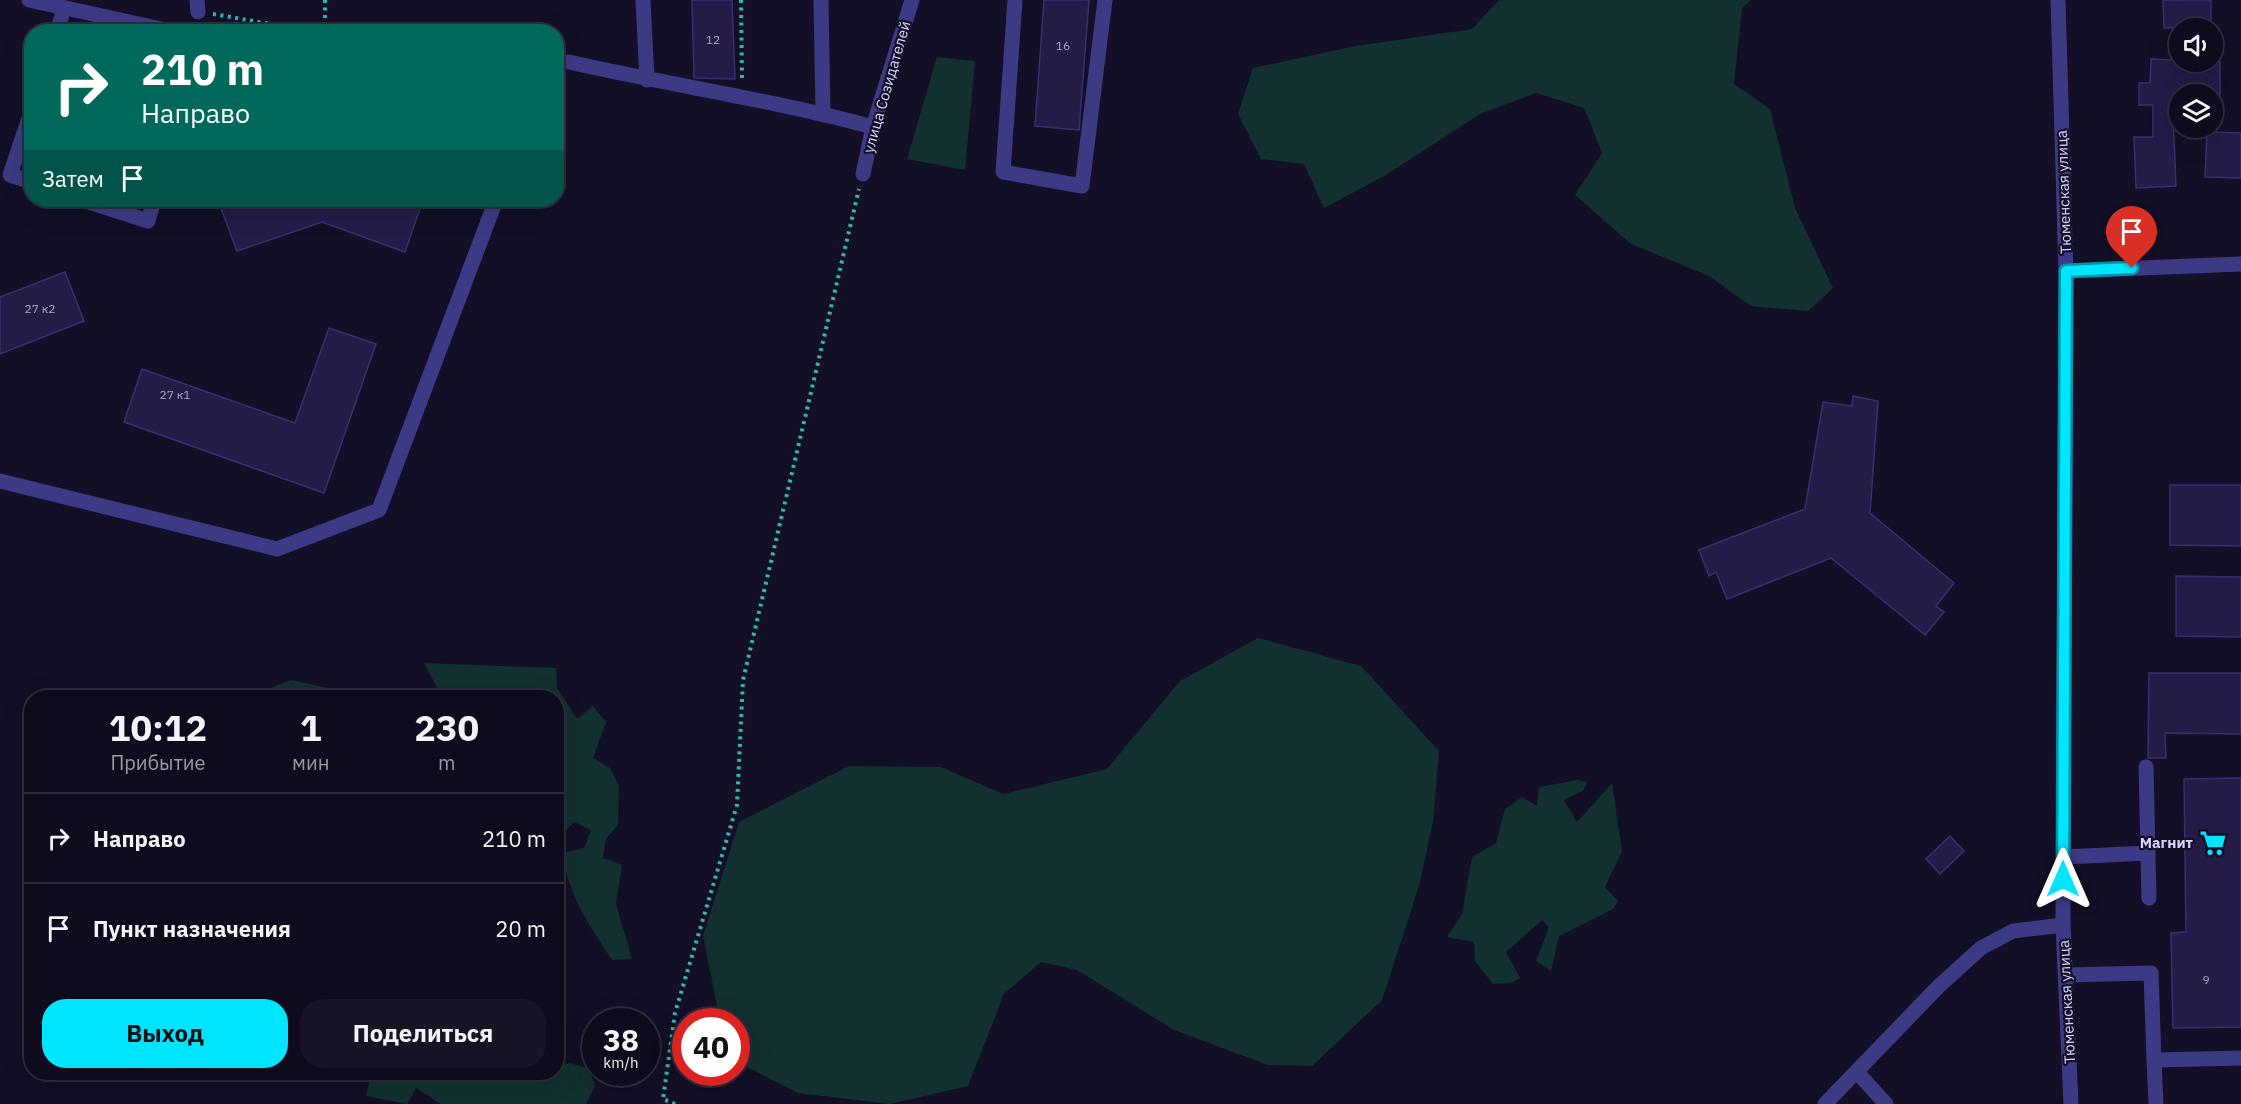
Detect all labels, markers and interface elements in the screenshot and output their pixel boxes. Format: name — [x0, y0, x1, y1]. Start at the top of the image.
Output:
map controls — [2169, 18, 2223, 138]
button: sound — [2169, 18, 2223, 72]
street label: улица Созидателей — [859, 19, 914, 155]
house number: 12 — [706, 32, 720, 47]
house number: 16 — [1056, 38, 1070, 53]
text: 210 m — [141, 42, 264, 97]
icon: right — [42, 48, 120, 126]
button: layers — [2169, 84, 2223, 138]
text: Направо — [141, 95, 250, 130]
street label: Тюменская улица — [2052, 130, 2075, 254]
icon: arrive — [116, 162, 149, 195]
text: Затем — [42, 164, 104, 193]
pin — [2106, 206, 2157, 268]
icon: arrive — [2115, 215, 2148, 248]
house number: 27 к2 — [24, 301, 56, 316]
house number: 27 к1 — [159, 387, 191, 402]
text: 10:12 — [109, 704, 207, 751]
text: 1 — [300, 704, 322, 751]
text: 230 — [414, 704, 479, 751]
text: Прибытие — [110, 749, 206, 776]
text: мин — [292, 749, 329, 776]
text: m — [438, 749, 455, 776]
icon: right — [42, 822, 75, 855]
text: Направо — [93, 824, 186, 853]
text: 210 m — [482, 824, 546, 853]
supermarket icon: Магнит — [2198, 828, 2228, 858]
place label: Магнит — [2140, 833, 2194, 852]
position arrow — [2031, 847, 2095, 911]
icon: arrive — [42, 912, 75, 945]
text: Пункт назначения — [93, 914, 291, 943]
text: 20 m — [495, 914, 546, 943]
street label: Тюменская улица — [2054, 940, 2079, 1064]
house number: 9 — [2202, 972, 2210, 987]
button: Выход — [42, 999, 288, 1068]
button: Поделиться — [300, 999, 546, 1068]
speed limit sign: 40 — [672, 1008, 750, 1086]
text: 38 — [603, 1020, 639, 1059]
text: km/h — [603, 1053, 639, 1072]

